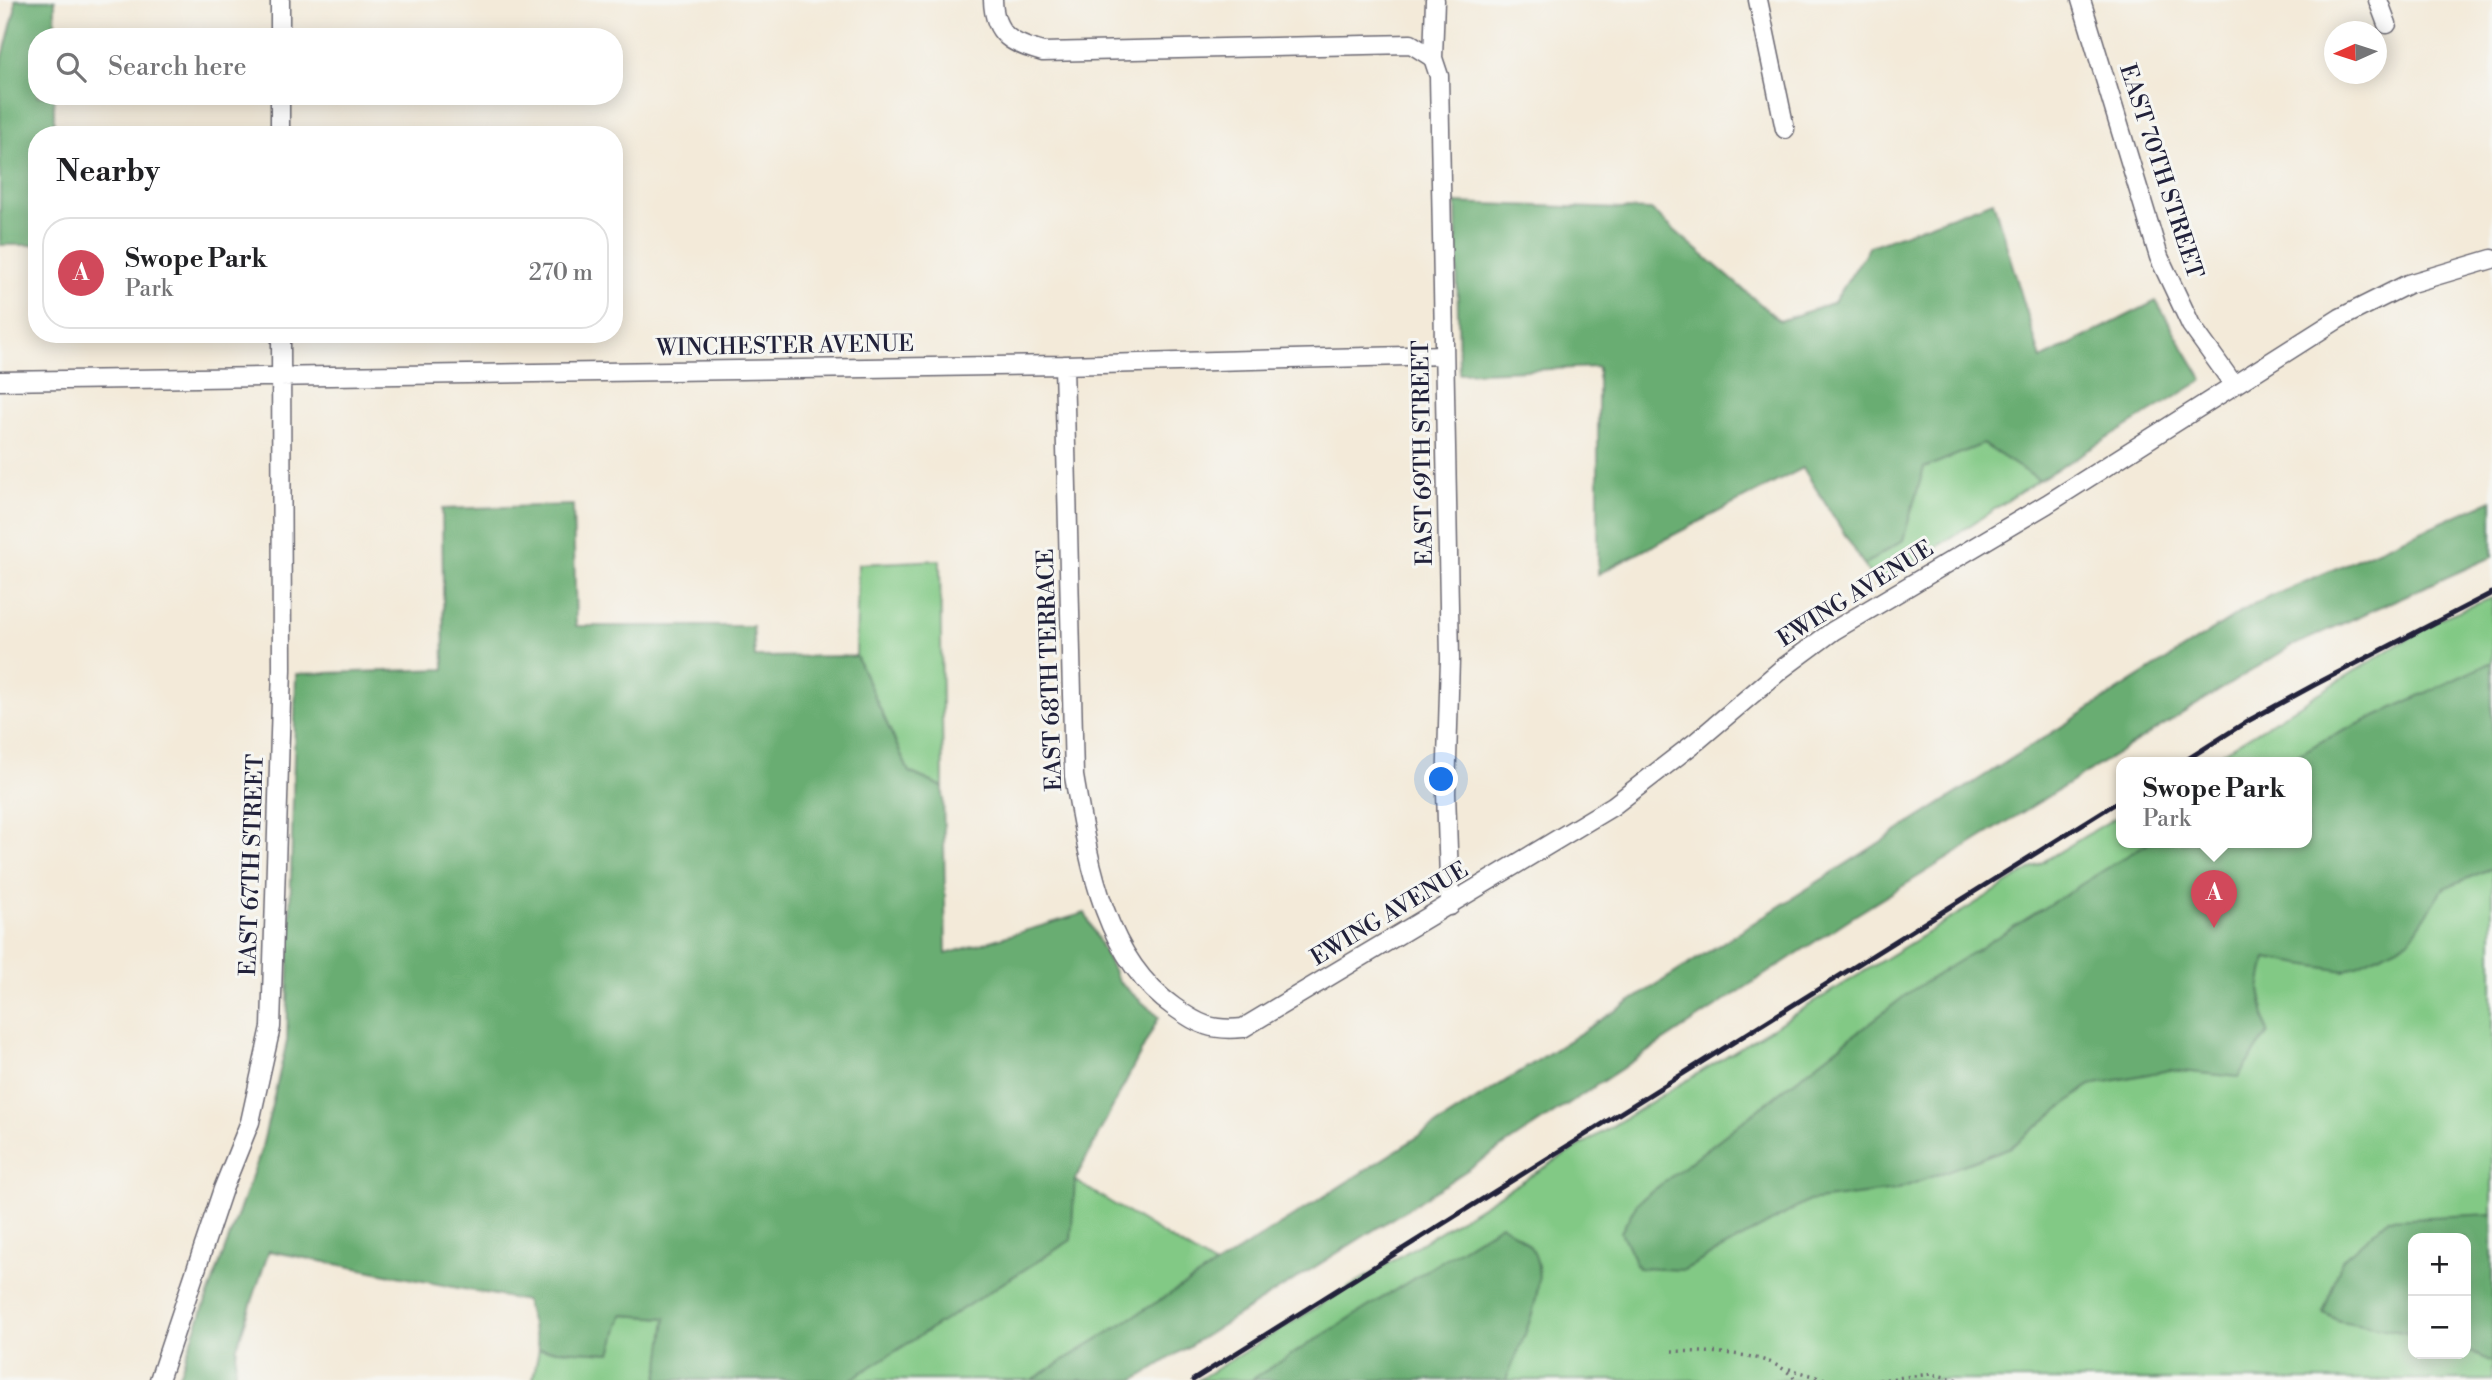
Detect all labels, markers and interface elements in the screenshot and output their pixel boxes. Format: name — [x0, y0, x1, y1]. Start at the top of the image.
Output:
north arrow — [2324, 21, 2387, 84]
search box — [28, 28, 623, 105]
icon: search — [52, 48, 90, 86]
text: Search here — [108, 51, 247, 83]
street label: EAST 70TH STREET — [2113, 60, 2209, 282]
text: Nearby — [56, 153, 160, 191]
text: Swope Park — [125, 243, 267, 275]
text: A — [73, 259, 89, 287]
text: 270 m — [529, 259, 593, 287]
text: Park — [125, 275, 173, 303]
street label: WINCHESTER AVENUE — [655, 330, 914, 362]
street label: EAST 69TH STREET — [1407, 340, 1439, 566]
street label: EWING AVENUE — [1772, 535, 1939, 653]
street label: EAST 68TH TERRACE — [1032, 548, 1068, 792]
street label: EAST 67TH STREET — [234, 754, 270, 976]
popup — [2116, 757, 2312, 848]
your location — [1424, 762, 1458, 796]
text: Swope Park — [2143, 773, 2285, 805]
text: Park — [2143, 805, 2191, 833]
street label: EWING AVENUE — [1306, 856, 1473, 972]
pin: A — [2191, 870, 2237, 928]
map controls — [2408, 1233, 2471, 1359]
button: + — [2408, 1233, 2471, 1296]
button: − — [2408, 1296, 2471, 1359]

